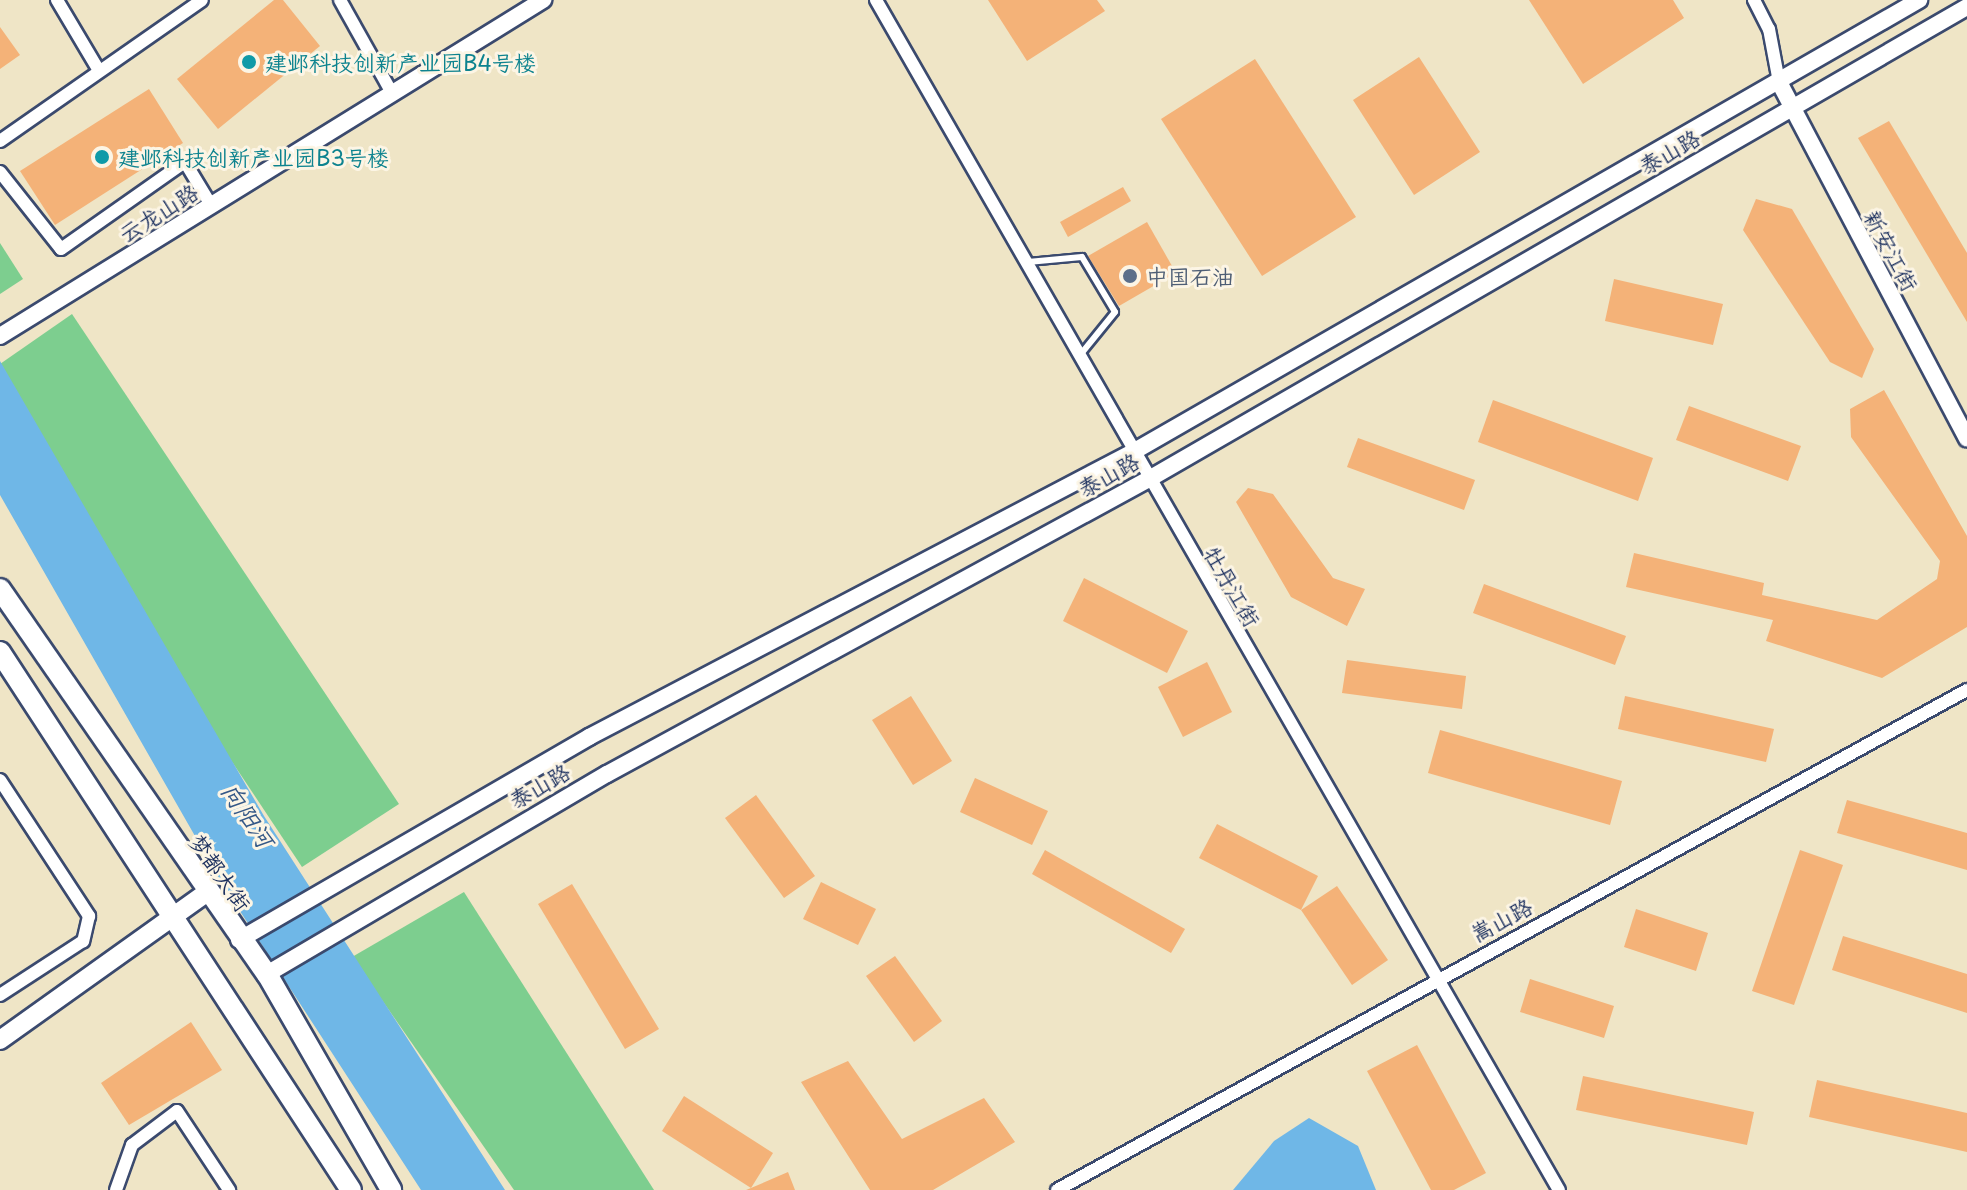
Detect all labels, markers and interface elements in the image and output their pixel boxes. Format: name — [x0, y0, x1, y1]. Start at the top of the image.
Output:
place label: 建邺科技创新产业园B4号楼 — [265, 49, 536, 75]
marker: 建邺科技创新产业园B4号楼 — [240, 53, 258, 71]
street label: 泰山路 — [1634, 123, 1704, 179]
place label: 建邺科技创新产业园B3号楼 — [118, 144, 389, 170]
marker: 建邺科技创新产业园B3号楼 — [93, 148, 111, 166]
street label: 云龙山路 — [114, 177, 202, 247]
street label: 新安江街 — [1860, 205, 1924, 295]
place label: 中国石油 — [1146, 263, 1234, 289]
marker: 中国石油 — [1121, 267, 1139, 285]
street label: 泰山路 — [1073, 446, 1143, 502]
street label: 牡丹江街 — [1200, 541, 1266, 631]
street label: 泰山路 — [504, 757, 574, 813]
water label: 向阳河 — [216, 777, 280, 853]
street label: 梦都大街 — [185, 828, 257, 916]
street label: 嵩山路 — [1466, 892, 1536, 946]

